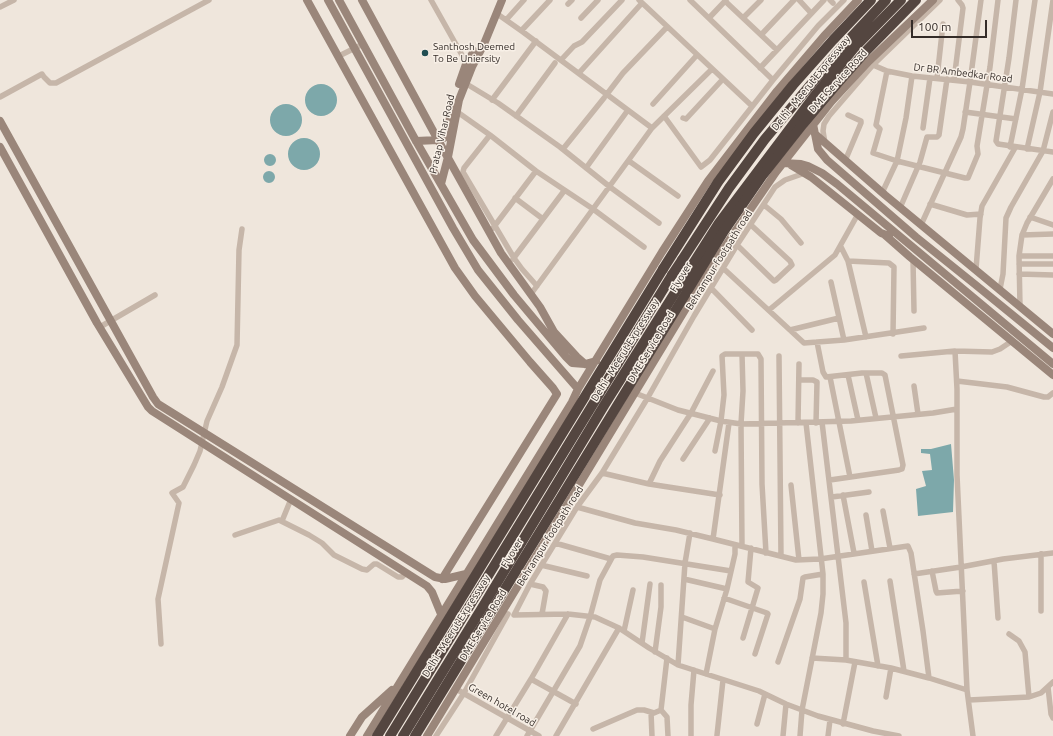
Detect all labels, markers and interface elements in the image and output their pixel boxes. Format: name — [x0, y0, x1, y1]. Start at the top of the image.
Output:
scale bar — [913, 12, 989, 38]
text: 100 m — [918, 20, 951, 33]
street label: Delhi - Meerut Expressway — [769, 33, 853, 133]
place label: Santhosh Deemed To Be Uniersity — [433, 41, 515, 64]
street label: DME Service Road — [806, 47, 870, 115]
marker: Santhosh Deemed To Be Uniersity — [420, 48, 430, 58]
street label: Dr BR Ambedkar Road — [913, 61, 1013, 85]
street label: Pratap Vihar Road — [427, 93, 457, 175]
street label: Behrampur footpath road — [683, 208, 755, 312]
street label: Flyover — [667, 260, 695, 294]
street label: Delhi - Meerut Expressway — [589, 297, 661, 403]
street label: DME Service Road — [625, 309, 677, 385]
street label: Behrampur footpath road — [514, 484, 586, 588]
street label: Flyover — [498, 536, 526, 570]
street label: Delhi - Meerut Expressway — [420, 573, 492, 679]
street label: DME Service Road — [457, 587, 509, 663]
street label: Green hotel road — [466, 681, 538, 729]

